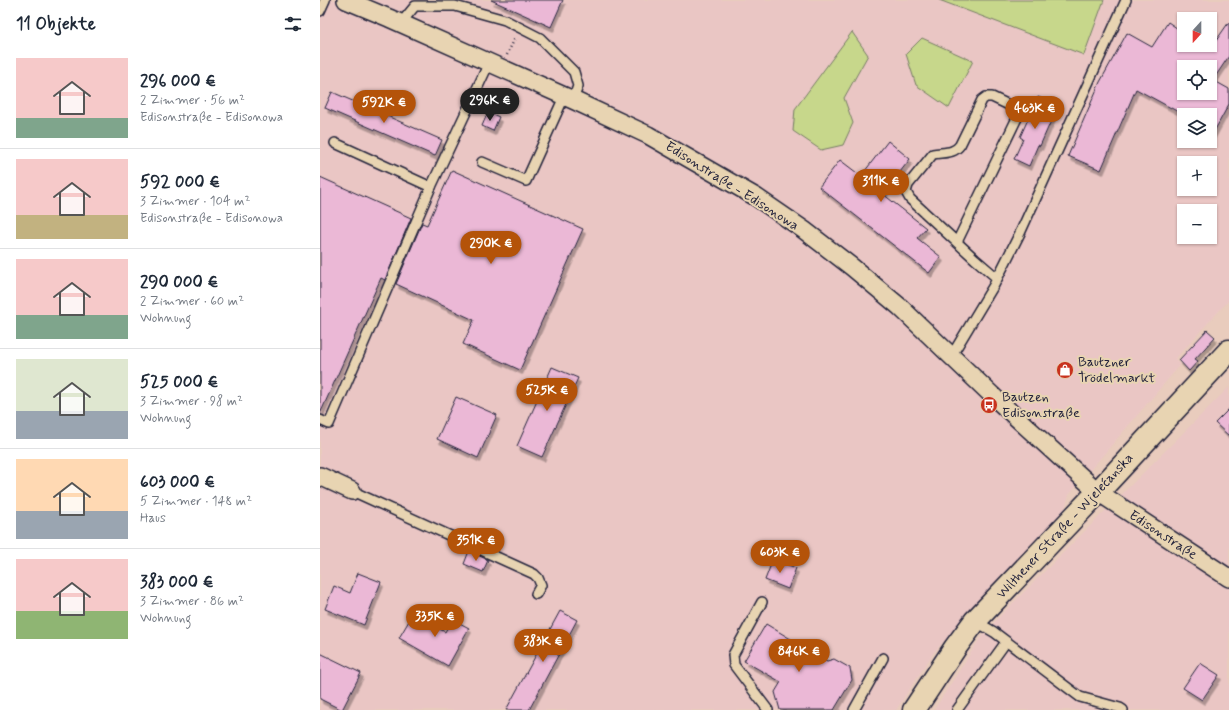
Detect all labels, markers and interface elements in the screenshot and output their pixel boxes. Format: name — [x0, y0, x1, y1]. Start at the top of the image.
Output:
north arrow — [1177, 12, 1217, 52]
map controls — [1177, 12, 1217, 244]
text: 11 Objekte — [16, 13, 96, 35]
icon: filters — [282, 13, 304, 35]
button: locate — [1177, 60, 1217, 100]
text: 296 000 € — [140, 70, 216, 92]
icon: home — [48, 74, 96, 122]
pin: 296K € — [457, 88, 523, 122]
pin: 592K € — [351, 90, 417, 124]
text: 2 Zimmer · 56 m² — [140, 92, 245, 109]
text: 296K € — [469, 92, 511, 109]
text: 592K € — [362, 94, 406, 111]
pin: 463K € — [1002, 96, 1068, 130]
text: 463K € — [1014, 100, 1056, 117]
button: layers — [1177, 108, 1217, 148]
text: Edisonstraße - Edisonowa — [140, 109, 283, 126]
street label: Edisonstraße - Edisonowa — [662, 137, 802, 235]
button: + — [1177, 156, 1217, 196]
pin: 311K € — [848, 169, 914, 203]
text: 592 000 € — [140, 171, 220, 193]
text: 311K € — [862, 173, 900, 190]
icon: home — [48, 175, 96, 223]
text: 3 Zimmer · 104 m² — [140, 193, 250, 210]
button: − — [1177, 204, 1217, 244]
text: Edisonstraße - Edisonowa — [140, 210, 283, 227]
pin: 290K € — [458, 231, 524, 265]
text: 290K € — [469, 235, 513, 252]
text: 290 000 € — [140, 271, 218, 293]
icon: home — [48, 275, 96, 323]
text: 2 Zimmer · 60 m² — [140, 293, 244, 310]
text: Wohnung — [140, 310, 191, 327]
place label: Bautzner Trödelmarkt — [1078, 353, 1156, 387]
shop icon: Bautzner Trödelmarkt — [1055, 360, 1075, 380]
text: 525 000 € — [140, 371, 218, 393]
icon: home — [48, 375, 96, 423]
pin: 525K € — [514, 378, 580, 412]
text: 525K € — [525, 382, 569, 399]
place label: Bautzen Edisonstraße — [1002, 388, 1080, 422]
text: 3 Zimmer · 98 m² — [140, 393, 243, 410]
bus stop icon: Bautzen Edisonstraße — [979, 395, 999, 415]
text: Wohnung — [140, 410, 191, 427]
street label: Wilthener Straße - Wjelećanska — [993, 449, 1137, 603]
text: 603 000 € — [140, 471, 215, 493]
icon: home — [48, 475, 96, 523]
text: 5 Zimmer · 148 m² — [140, 493, 252, 510]
street label: Edisonstraße — [1125, 506, 1201, 564]
text: Haus — [140, 510, 166, 527]
pin: 351K € — [443, 528, 509, 562]
text: 351K € — [456, 532, 496, 549]
pin: 603K € — [747, 540, 813, 574]
text: 603K € — [760, 544, 800, 561]
text: 383 000 € — [140, 571, 214, 593]
icon: home — [48, 575, 96, 623]
text: 3 Zimmer · 86 m² — [140, 593, 244, 610]
pin: 335K € — [402, 604, 468, 638]
text: 335K € — [415, 608, 455, 625]
text: Wohnung — [140, 610, 191, 627]
pin: 383K € — [510, 629, 576, 663]
text: 383K € — [523, 633, 563, 650]
pin: 846K € — [766, 639, 832, 673]
text: 846K € — [778, 643, 820, 660]

